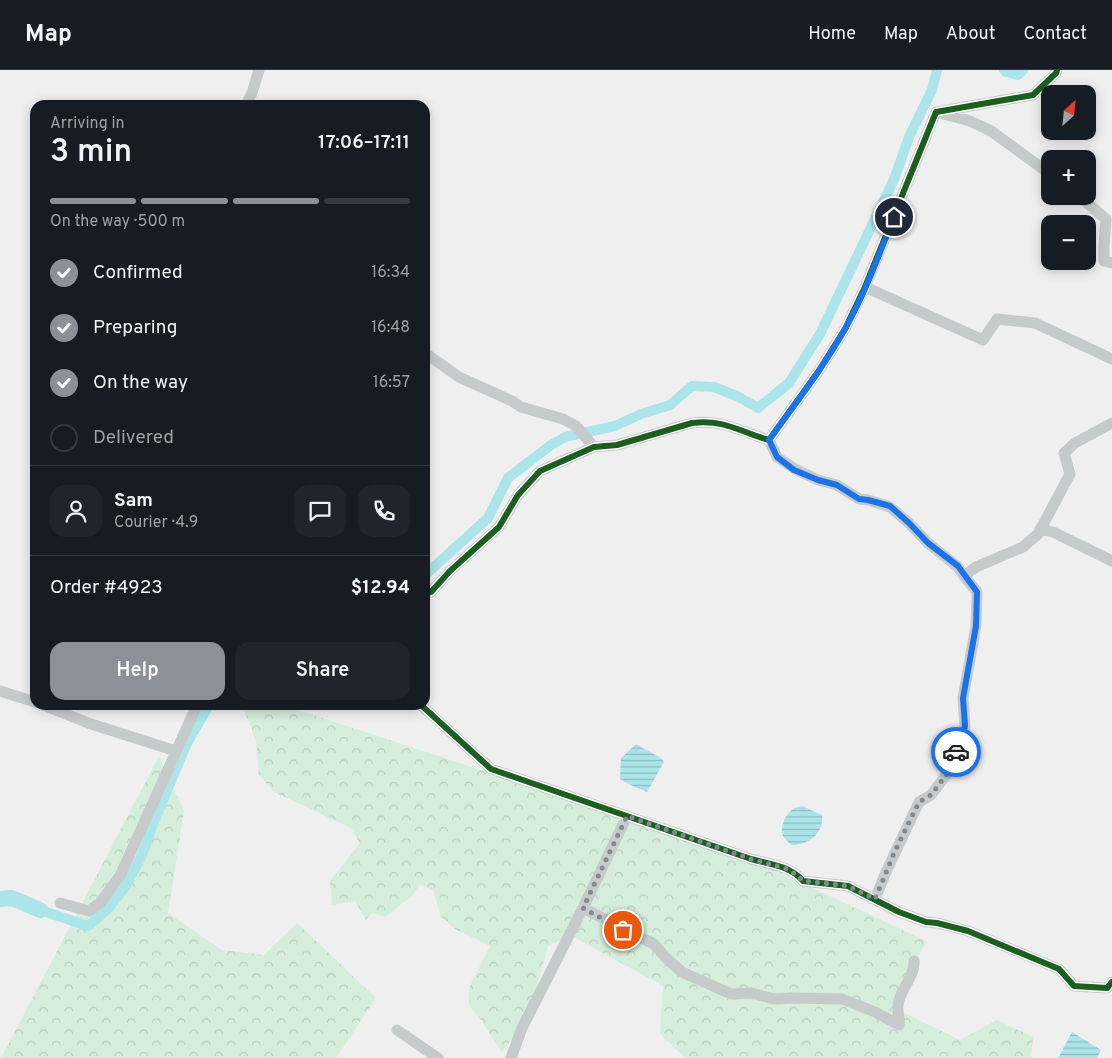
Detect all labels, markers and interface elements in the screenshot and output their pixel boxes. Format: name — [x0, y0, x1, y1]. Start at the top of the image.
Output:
text: Map — [25, 20, 72, 50]
text: Home — [808, 23, 856, 46]
text: Map — [884, 23, 918, 46]
text: About — [946, 23, 995, 46]
text: Contact — [1023, 23, 1087, 46]
north arrow — [1041, 85, 1096, 140]
map controls — [1041, 85, 1096, 270]
text: Arriving in — [50, 114, 125, 134]
text: 17:06–17:11 — [318, 131, 410, 155]
text: 3 min — [50, 133, 132, 173]
button: + — [1041, 150, 1096, 205]
pin — [873, 196, 915, 238]
icon: home — [880, 203, 908, 231]
text: On the way · 500 m — [50, 212, 185, 232]
button: − — [1041, 215, 1096, 270]
icon: check — [50, 259, 78, 287]
text: Confirmed — [93, 261, 183, 285]
text: 16:34 — [371, 263, 410, 283]
icon: check — [50, 314, 78, 342]
text: Preparing — [93, 316, 177, 340]
text: 16:48 — [371, 318, 410, 338]
icon: check — [50, 369, 78, 397]
text: On the way — [93, 371, 188, 395]
text: 16:57 — [373, 373, 410, 393]
text: Delivered — [93, 426, 174, 450]
button: person — [50, 485, 102, 537]
button: chat — [294, 485, 346, 537]
button: phone — [358, 485, 410, 537]
text: Sam — [114, 489, 153, 513]
text: Courier · 4.9 — [114, 513, 198, 533]
text: Order #4923 — [50, 576, 163, 600]
text: $12.94 — [351, 576, 410, 600]
button: Help — [50, 642, 225, 700]
button: Share — [235, 642, 410, 700]
courier — [931, 727, 981, 777]
icon: car — [942, 738, 970, 766]
pin — [602, 909, 644, 951]
icon: bag — [609, 916, 637, 944]

